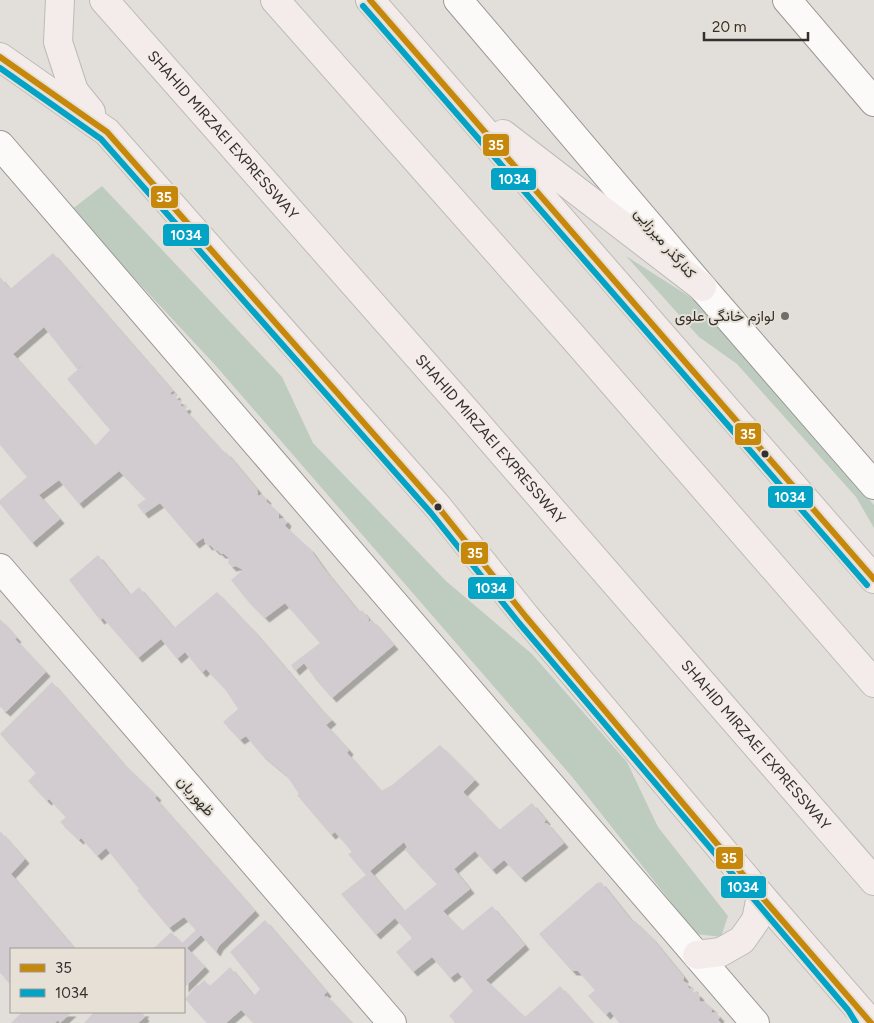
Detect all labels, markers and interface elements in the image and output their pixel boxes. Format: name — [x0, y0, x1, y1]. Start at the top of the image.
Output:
scale bar — [704, 10, 808, 42]
text: 20 m — [712, 18, 746, 36]
street label: SHAHID MIRZAEI EXPRESSWAY — [144, 47, 302, 223]
line badge: 35 — [482, 133, 510, 157]
text: 35 — [488, 137, 504, 154]
line badge: 1034 — [490, 167, 537, 191]
text: 1034 — [498, 171, 530, 188]
line badge: 35 — [150, 185, 179, 209]
text: 35 — [156, 189, 172, 206]
street label: کنارگذر میرزایی — [630, 204, 700, 283]
line badge: 1034 — [162, 223, 210, 247]
text: 1034 — [170, 227, 202, 244]
place label: لوازم خانگی علوی — [675, 307, 775, 326]
marker: لوازم خانگی علوی — [779, 310, 791, 322]
street label: SHAHID MIRZAEI EXPRESSWAY — [412, 351, 569, 528]
line badge: 35 — [734, 422, 762, 446]
text: 35 — [740, 426, 756, 443]
unlabelled marker — [760, 449, 770, 459]
line badge: 1034 — [767, 485, 814, 509]
text: 1034 — [774, 489, 806, 506]
unlabelled marker — [433, 502, 443, 512]
line badge: 35 — [460, 541, 489, 565]
text: 35 — [467, 545, 483, 562]
line badge: 1034 — [467, 576, 515, 600]
text: 1034 — [475, 580, 507, 597]
street label: SHAHID MIRZAEI EXPRESSWAY — [677, 656, 835, 834]
street label: ظهوریان — [174, 772, 219, 820]
line badge: 35 — [715, 846, 744, 870]
text: 35 — [721, 850, 737, 867]
line badge: 1034 — [720, 875, 767, 899]
text: 1034 — [727, 879, 759, 896]
legend — [10, 948, 185, 1013]
text: 35 — [55, 959, 72, 977]
text: 1034 — [55, 984, 88, 1002]

